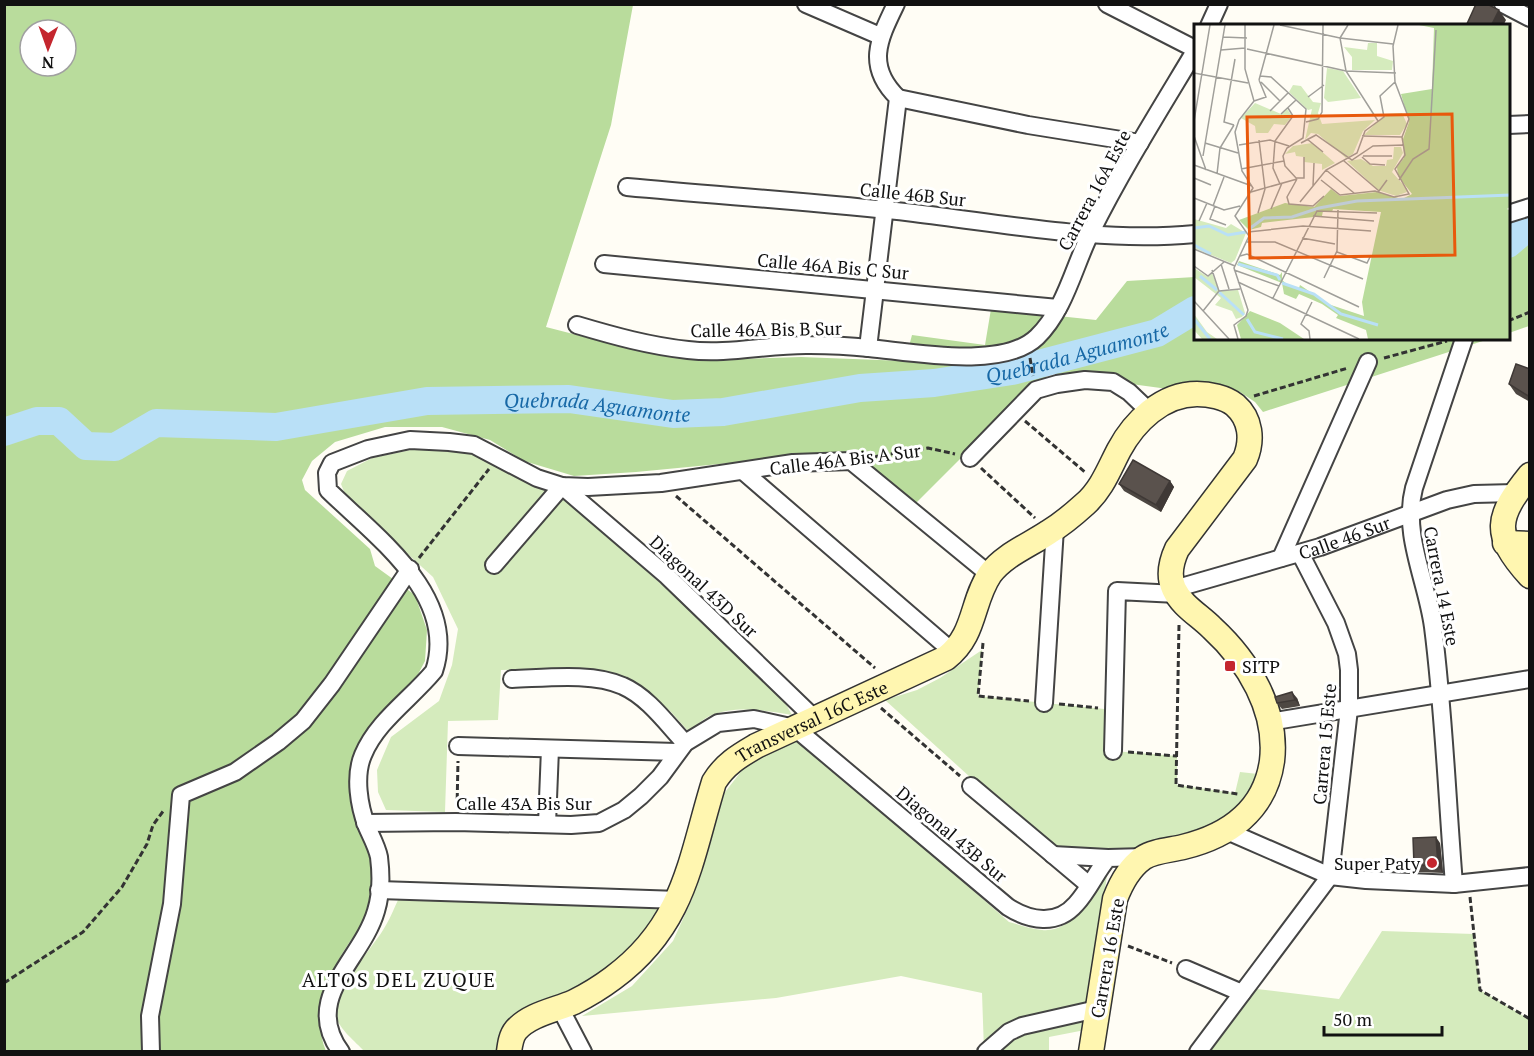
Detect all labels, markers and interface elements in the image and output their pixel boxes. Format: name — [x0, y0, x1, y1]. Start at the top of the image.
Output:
north arrow — [18, 18, 78, 78]
inset map — [1194, 24, 1510, 340]
text: N — [41, 52, 54, 74]
street label: Carrera 16A Este — [1052, 125, 1136, 255]
street label: Calle 46B Sur — [859, 177, 967, 212]
street label: Calle 46A Bis C Sur — [756, 247, 910, 285]
street label: Calle 46A Bis B Sur — [690, 316, 842, 342]
water label: Quebrada Aguamonte — [984, 316, 1174, 388]
water label: Quebrada Aguamonte — [504, 386, 691, 428]
street label: Calle 46A Bis A Sur — [768, 438, 922, 480]
street label: Calle 46 Sur — [1296, 510, 1393, 565]
street label: Carrera 14 Este — [1419, 524, 1465, 648]
street label: Diagonal 43D Sur — [645, 530, 763, 642]
place label: SITP — [1242, 654, 1280, 678]
marker: SITP — [1223, 659, 1237, 673]
street label: Transversal 16C Este — [731, 675, 892, 768]
street label: Carrera 15 Este — [1307, 682, 1341, 806]
street label: Diagonal 43B Sur — [892, 781, 1013, 888]
street label: Calle 43A Bis Sur — [456, 791, 592, 815]
place label: Super Paty — [1334, 851, 1421, 875]
marker: Super Paty — [1425, 856, 1439, 870]
street label: Carrera 16 Este — [1085, 896, 1129, 1020]
district label: ALTOS DEL ZUQUE — [302, 966, 496, 993]
scale bar — [1324, 999, 1442, 1037]
text: 50 m — [1333, 1007, 1373, 1031]

